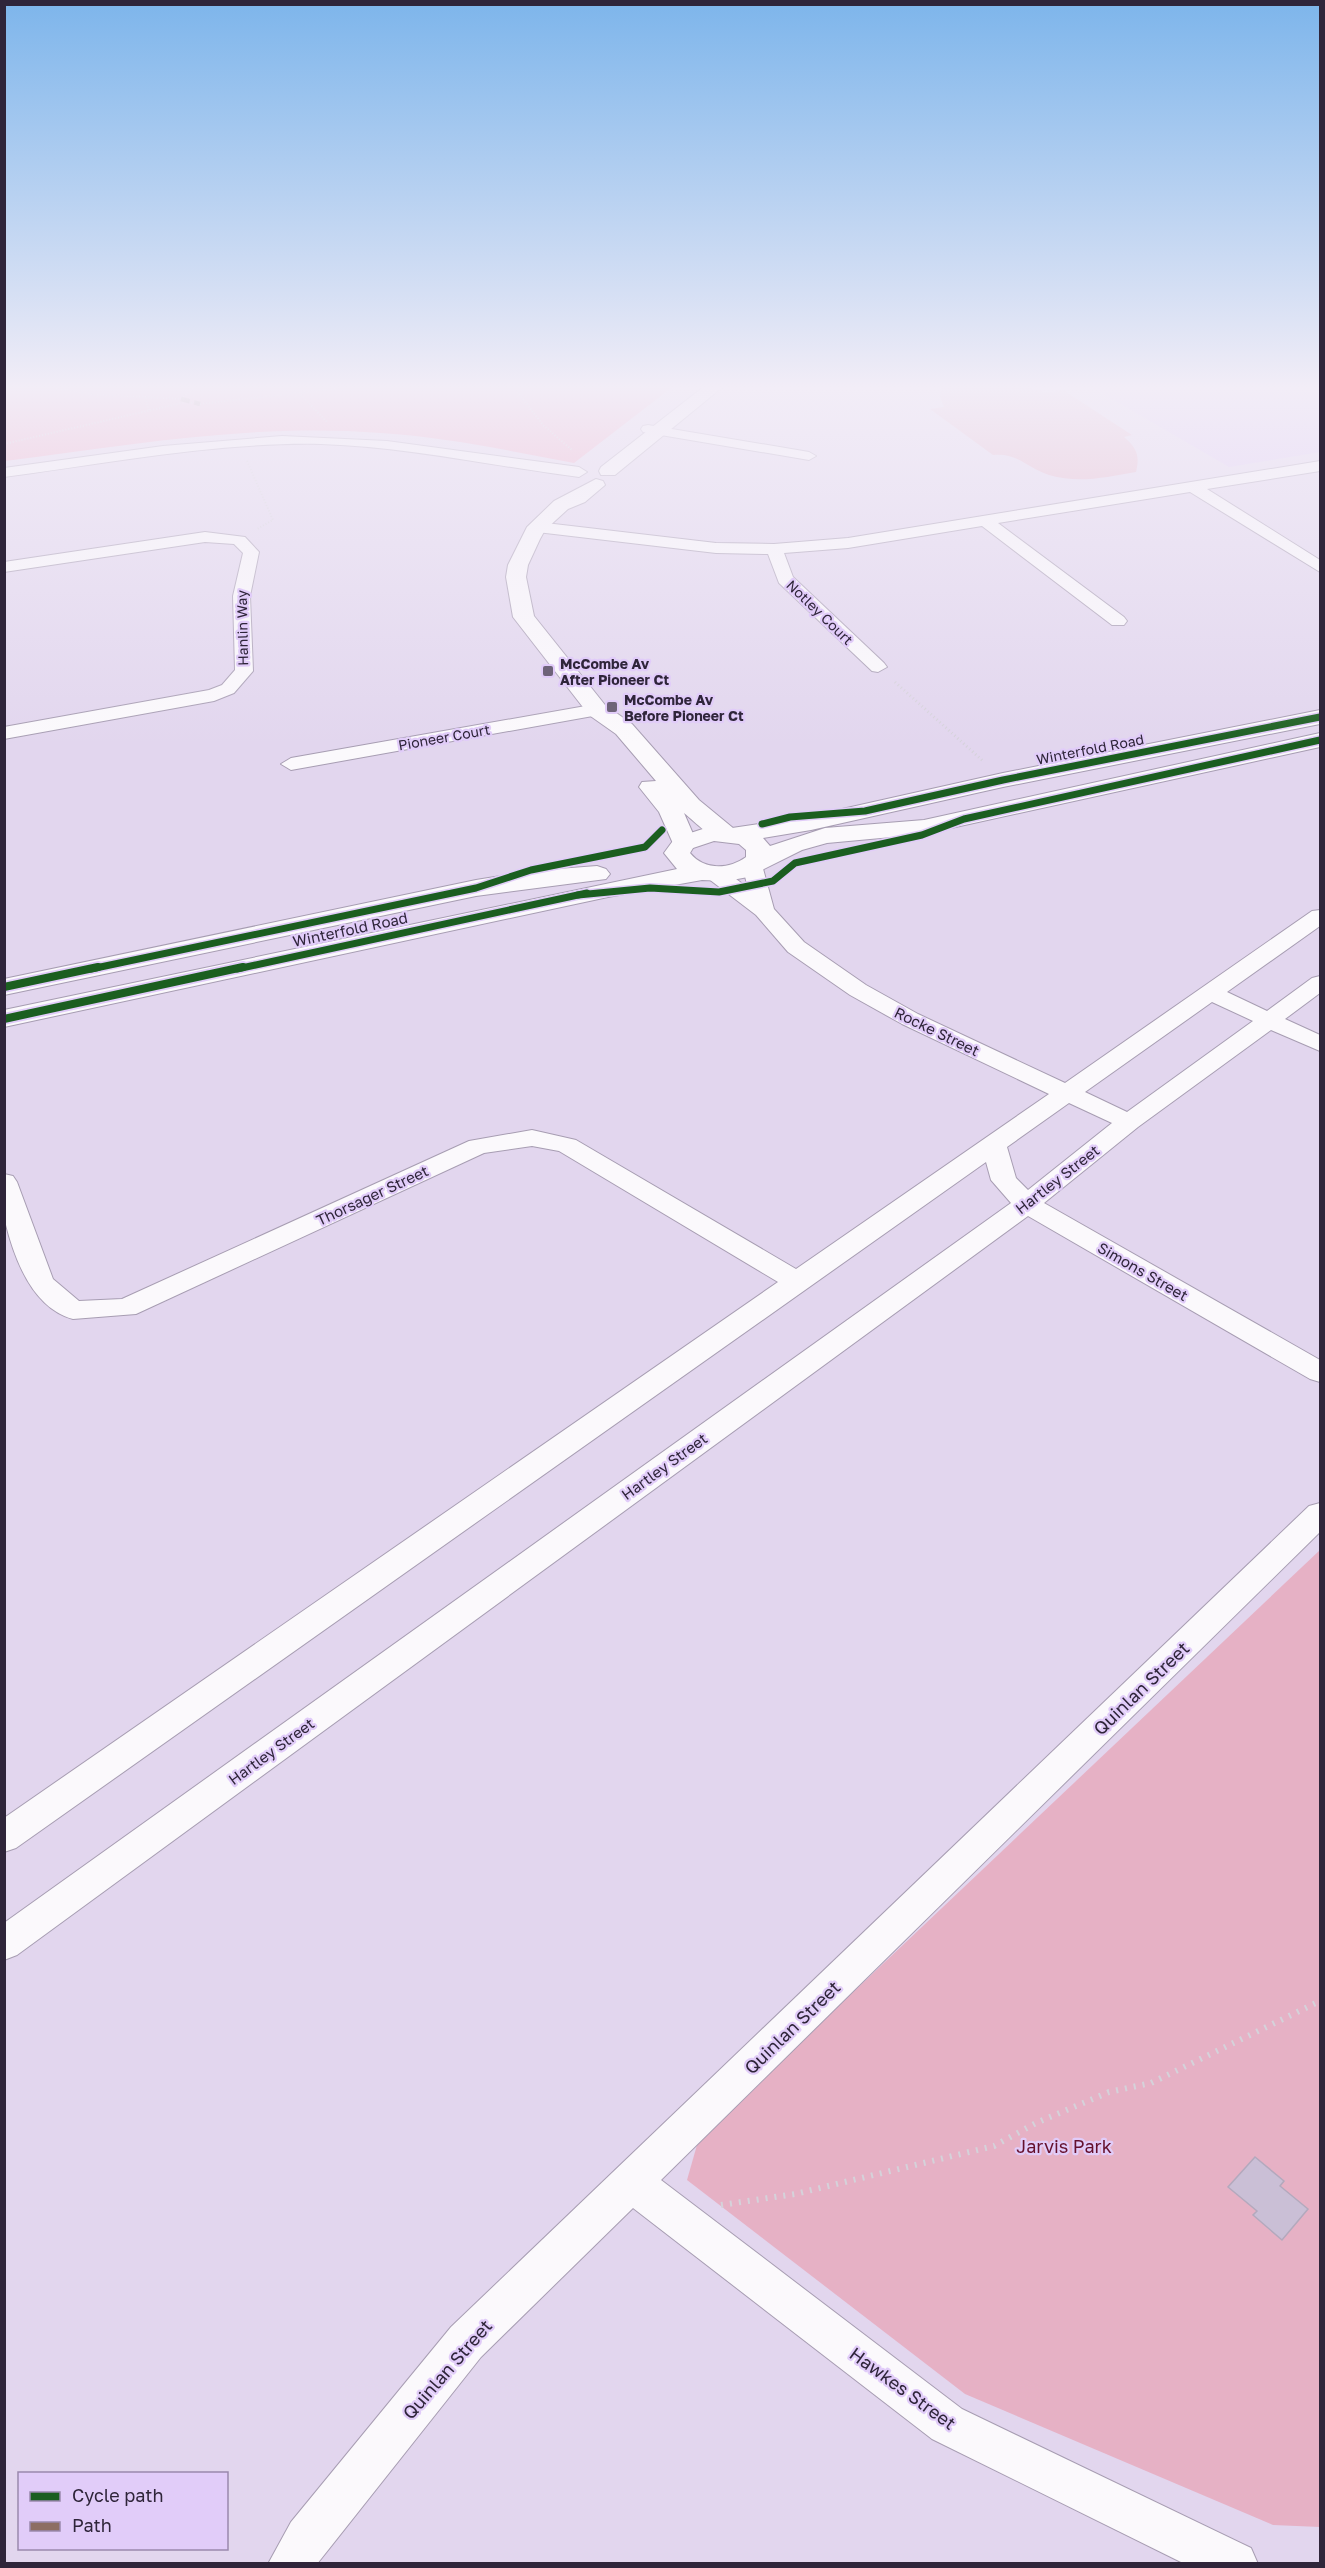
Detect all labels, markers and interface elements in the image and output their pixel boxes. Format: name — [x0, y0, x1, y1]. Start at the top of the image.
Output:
street label: Notley Court — [783, 576, 857, 648]
street label: Hanlin Way — [233, 590, 251, 666]
place label: McCombe Av After Pioneer Ct — [560, 655, 669, 688]
marker: McCombe Av After Pioneer Ct — [541, 664, 555, 678]
place label: McCombe Av Before Pioneer Ct — [624, 691, 744, 724]
marker: McCombe Av Before Pioneer Ct — [605, 700, 619, 714]
street label: Pioneer Court — [397, 721, 491, 753]
street label: Winterfold Road — [1035, 730, 1145, 768]
street label: Winterfold Road — [291, 908, 409, 950]
street label: Rocke Street — [892, 1003, 982, 1059]
street label: Hartley Street — [1011, 1141, 1103, 1217]
street label: Thorsager Street — [313, 1161, 431, 1229]
street label: Simons Street — [1095, 1238, 1191, 1304]
street label: Hartley Street — [618, 1429, 710, 1503]
street label: Quinlan Street — [1088, 1637, 1194, 1739]
street label: Hartley Street — [225, 1714, 317, 1788]
street label: Quinlan Street — [739, 1976, 845, 2078]
park label: Jarvis Park — [1016, 2135, 1112, 2157]
street label: Quinlan Street — [398, 2315, 496, 2423]
street label: Hawkes Street — [846, 2342, 960, 2434]
legend — [18, 2472, 228, 2550]
text: Cycle path — [72, 2484, 164, 2506]
text: Path — [72, 2514, 112, 2536]

